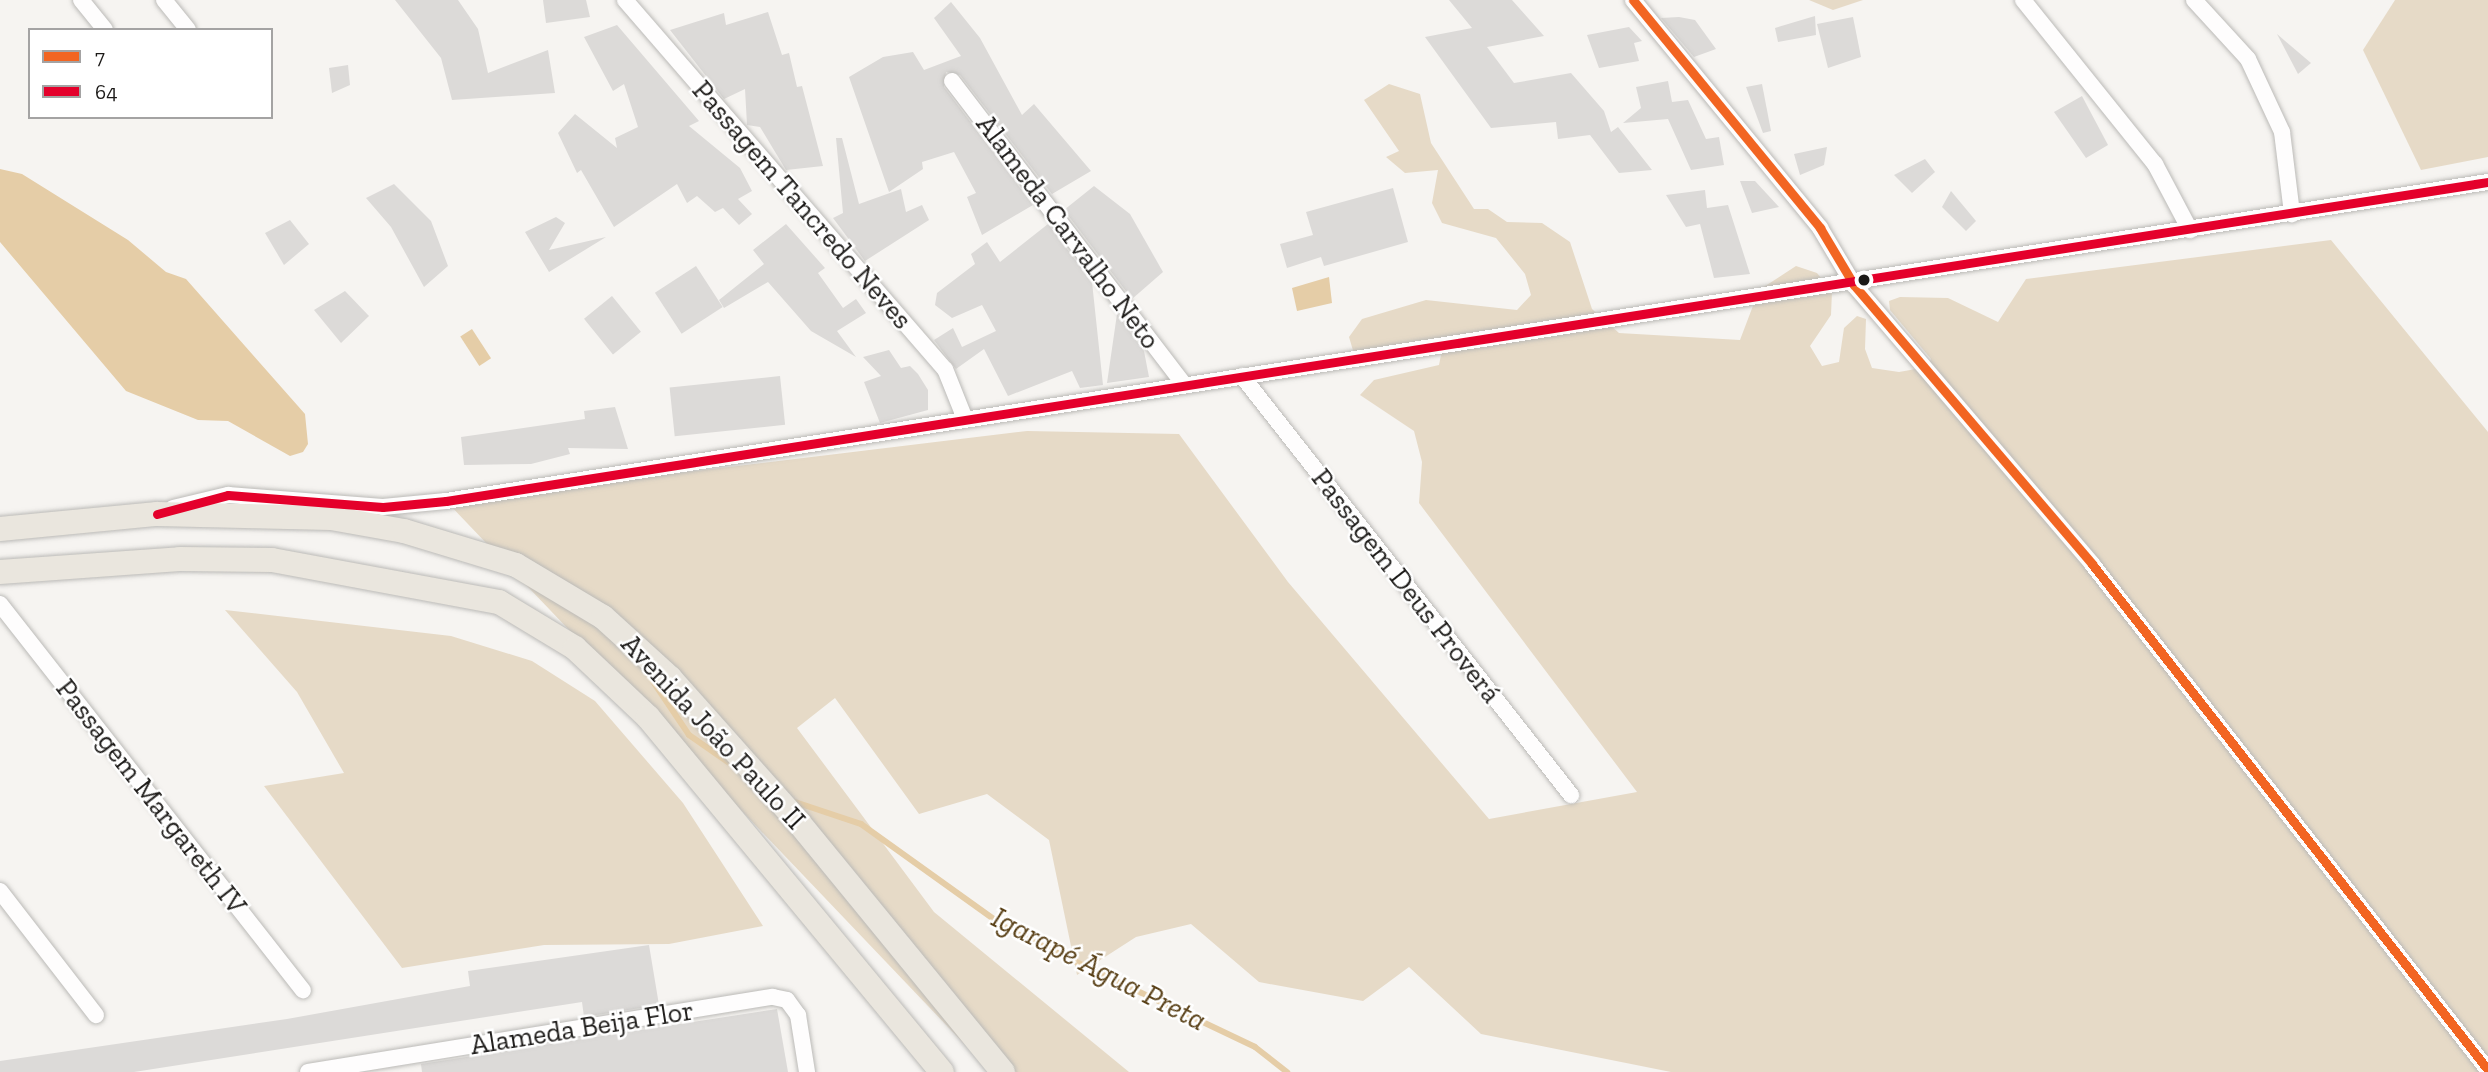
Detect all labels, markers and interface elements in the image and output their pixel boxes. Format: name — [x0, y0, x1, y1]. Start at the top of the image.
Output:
legend — [28, 28, 273, 119]
text: 7 — [95, 44, 105, 69]
street label: Passagem Tancredo Neves — [685, 74, 919, 336]
text: 64 — [95, 79, 117, 104]
street label: Alameda Carvalho Neto — [969, 108, 1167, 356]
unlabelled marker — [1857, 273, 1871, 287]
street label: Passagem Deus Proverá — [1304, 462, 1508, 710]
street label: Avenida João Paulo II — [614, 627, 812, 837]
street label: Passagem Margareth IV — [49, 673, 253, 921]
water label: Igarapé Água Preta — [985, 899, 1213, 1039]
street label: Alameda Beija Flor — [468, 994, 696, 1062]

